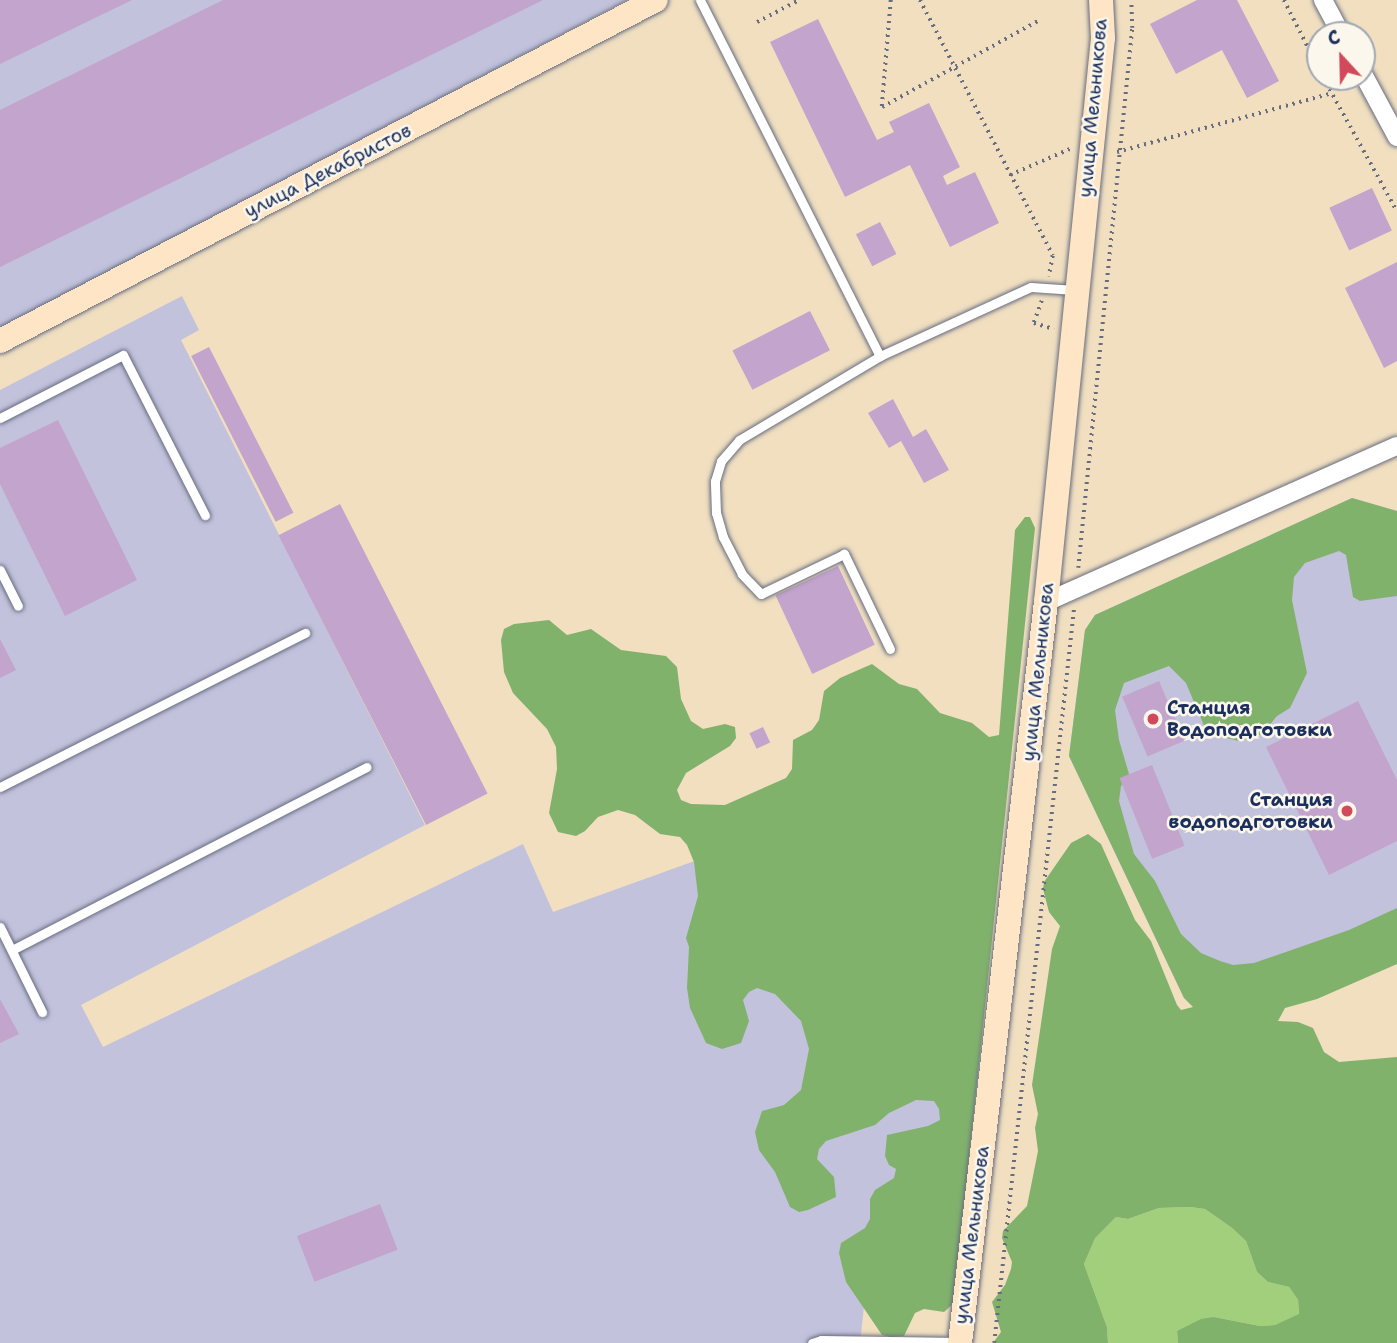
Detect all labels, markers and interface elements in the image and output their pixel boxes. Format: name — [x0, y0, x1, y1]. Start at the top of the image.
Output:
street label: улица Мельникова — [1074, 18, 1112, 198]
north arrow — [1306, 21, 1376, 91]
text: С — [1324, 24, 1344, 52]
street label: улица Декабристов — [241, 119, 415, 223]
street label: улица Мельникова — [1017, 582, 1059, 762]
place label: Станция Водоподготовки — [1167, 697, 1332, 741]
marker: Станция Водоподготовки — [1145, 711, 1161, 727]
place label: Станция водоподготовки — [1169, 789, 1333, 833]
marker: Станция водоподготовки — [1339, 803, 1355, 819]
street label: улица Мельникова — [950, 1144, 994, 1326]

